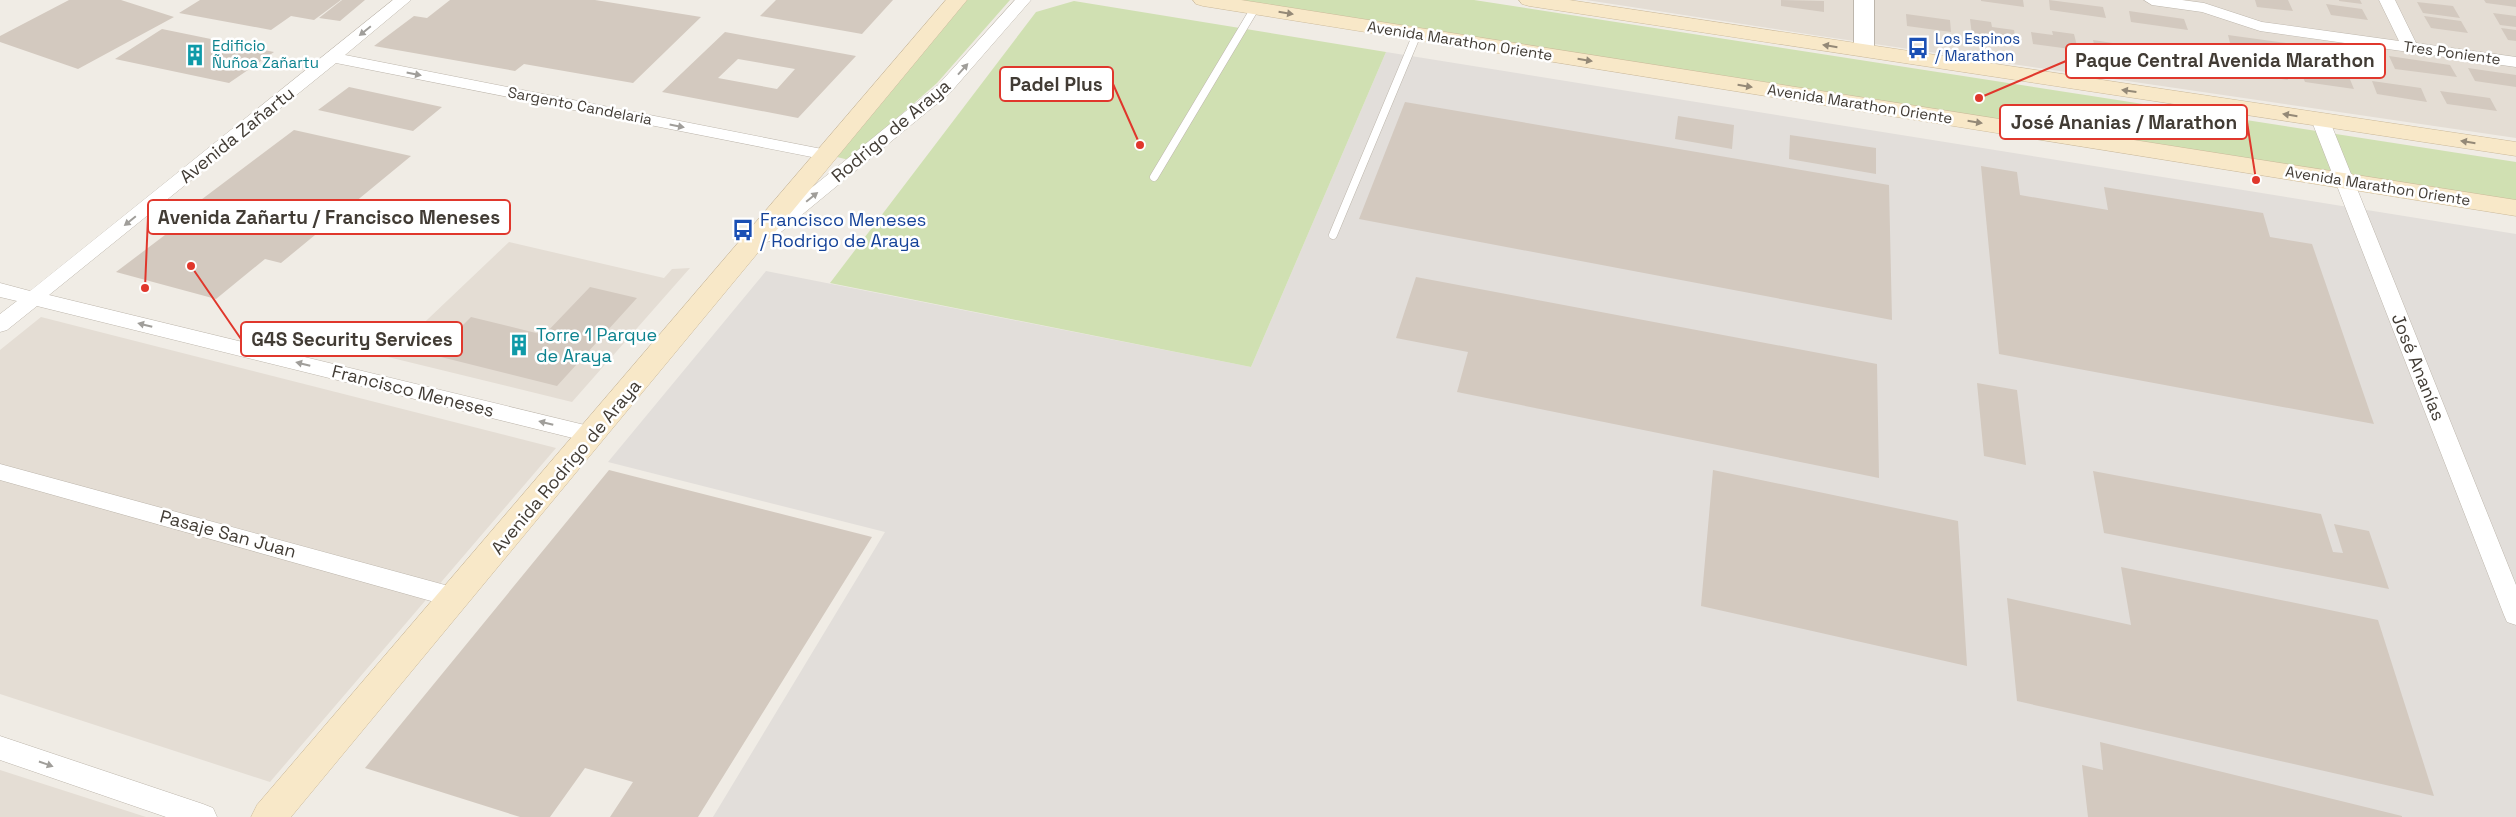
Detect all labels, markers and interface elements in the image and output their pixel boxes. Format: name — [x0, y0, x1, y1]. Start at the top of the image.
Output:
one-way arrow — [1278, 9, 1294, 17]
street label: Avenida Marathon Oriente — [1366, 16, 1554, 65]
one-way arrow — [359, 25, 372, 36]
place label: Los Espinos / Marathon — [1935, 29, 2020, 65]
bus stop icon: Los Espinos / Marathon — [1905, 35, 1931, 61]
place label: Edificio Ñuñoa Zañartu — [212, 36, 319, 72]
street label: Tres Poniente — [2402, 36, 2502, 69]
one-way arrow — [1822, 41, 1838, 49]
building icon: Edificio Ñuñoa Zañartu — [182, 42, 208, 68]
callout: Paque Central Avenida Marathon — [2066, 44, 2385, 78]
text: Paque Central Avenida Marathon — [2075, 48, 2375, 73]
one-way arrow — [1577, 57, 1593, 65]
one-way arrow — [957, 64, 969, 76]
callout: Padel Plus — [1000, 67, 1113, 101]
one-way arrow — [407, 70, 423, 78]
text: Padel Plus — [1009, 72, 1103, 97]
street label: Rodrigo de Araya — [826, 74, 955, 187]
street label: Avenida Marathon Oriente — [1766, 79, 1954, 128]
street label: Avenida Zañartu — [175, 81, 299, 188]
street label: Sargento Candelaria — [506, 82, 654, 129]
one-way arrow — [1738, 82, 1754, 90]
one-way arrow — [2121, 86, 2137, 94]
callout: José Ananias / Marathon — [2000, 105, 2247, 139]
text: José Ananias / Marathon — [2011, 110, 2237, 135]
one-way arrow — [2281, 110, 2297, 118]
one-way arrow — [1967, 119, 1983, 127]
one-way arrow — [669, 122, 685, 130]
one-way arrow — [2459, 137, 2475, 145]
street label: Avenida Marathon Oriente — [2284, 161, 2472, 210]
one-way arrow — [806, 192, 819, 203]
callout: Avenida Zañartu / Francisco Meneses — [148, 200, 510, 234]
text: Avenida Zañartu / Francisco Meneses — [158, 205, 500, 230]
place label: Francisco Meneses / Rodrigo de Araya — [760, 208, 926, 252]
one-way arrow — [124, 216, 137, 227]
bus stop icon: Francisco Meneses / Rodrigo de Araya — [730, 217, 756, 243]
street label: José Ananías — [2386, 310, 2450, 424]
one-way arrow — [137, 321, 152, 329]
callout: G4S Security Services — [241, 322, 462, 356]
place label: Torre 1 Parque de Araya — [536, 323, 657, 367]
text: G4S Security Services — [251, 327, 453, 352]
building icon: Torre 1 Parque de Araya — [506, 332, 532, 358]
street label: Francisco Meneses — [330, 359, 497, 422]
one-way arrow — [295, 360, 310, 368]
street label: Avenida Rodrigo de Araya — [486, 374, 646, 559]
one-way arrow — [538, 419, 553, 427]
street label: Pasaje San Juan — [158, 504, 299, 563]
one-way arrow — [39, 760, 54, 768]

